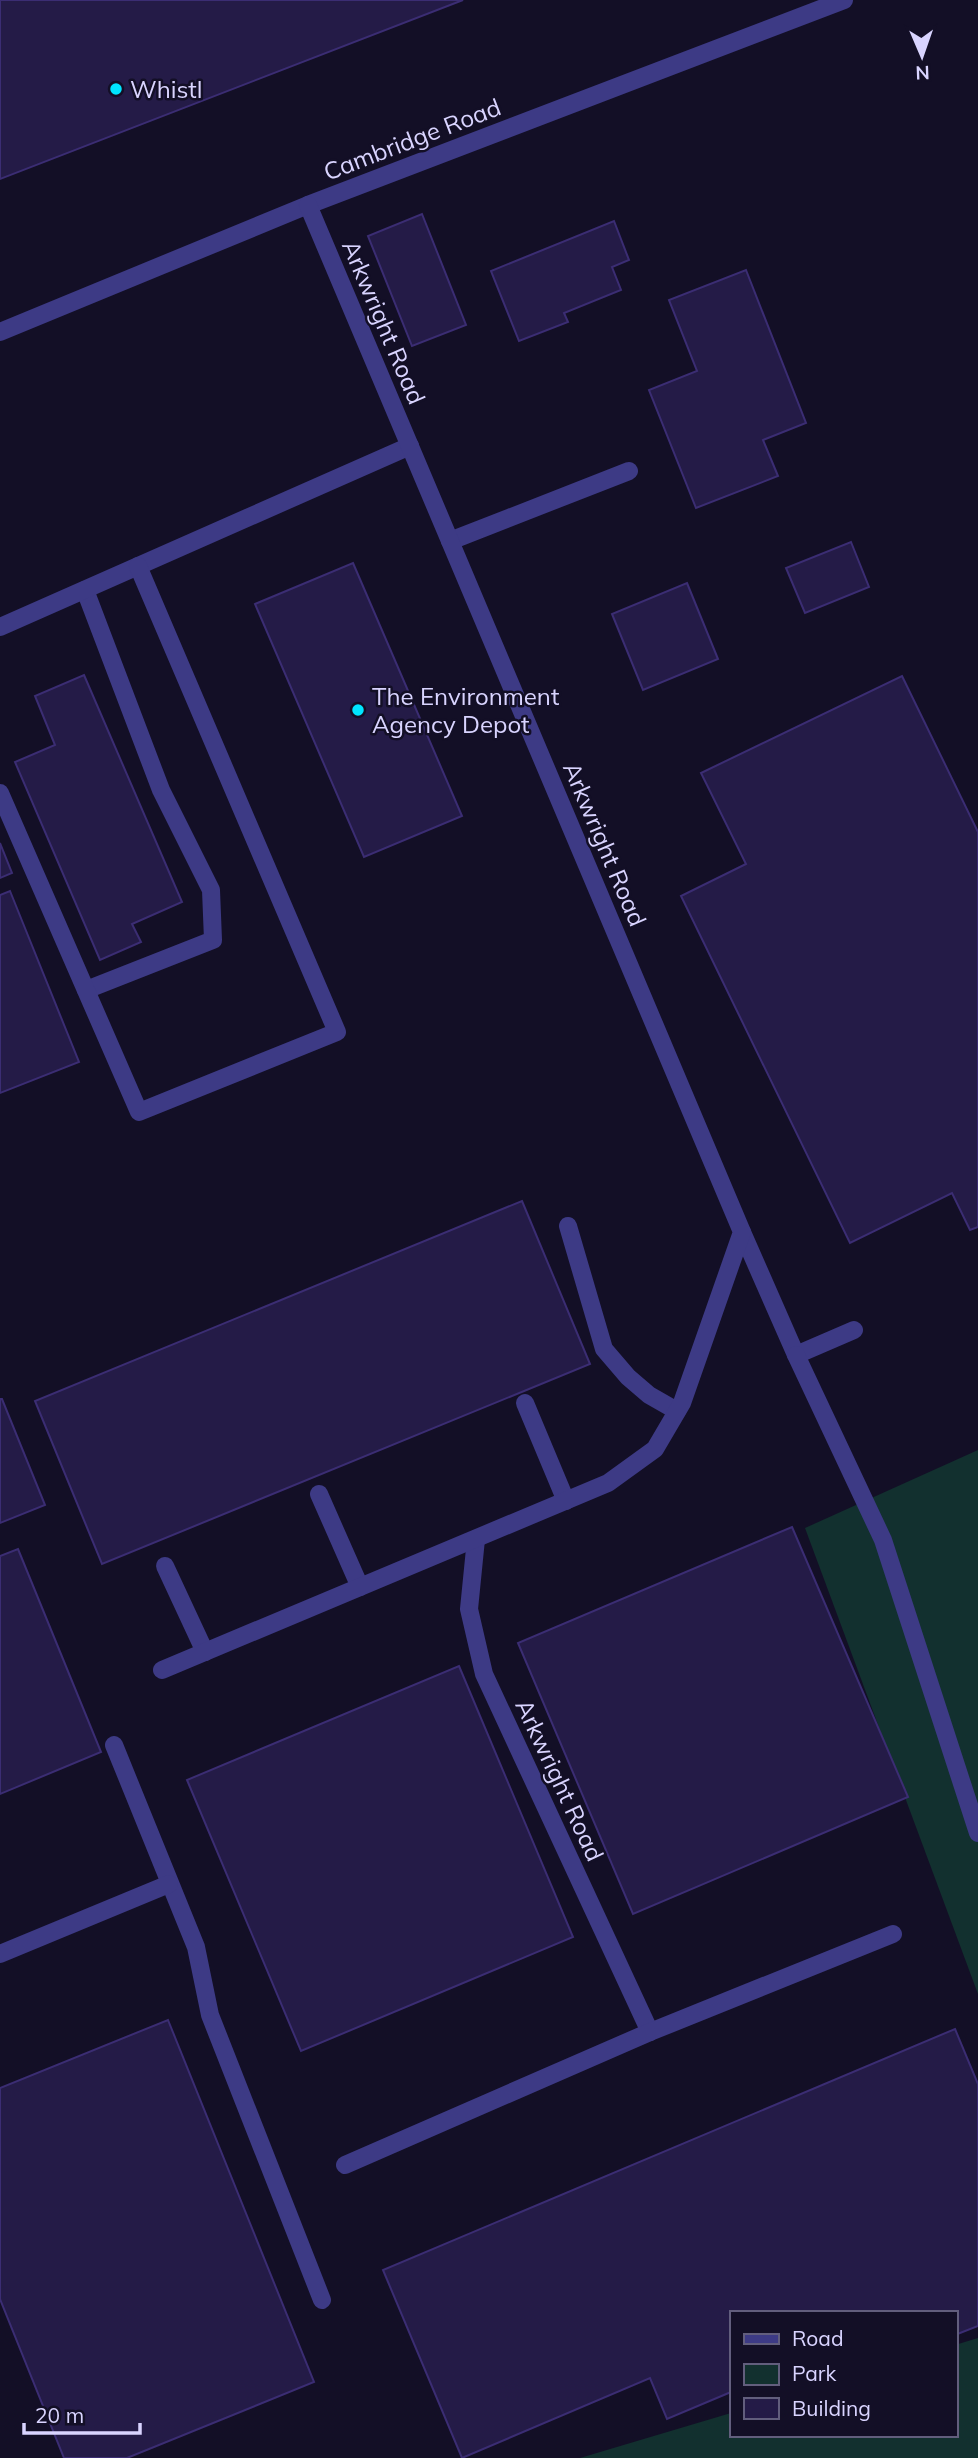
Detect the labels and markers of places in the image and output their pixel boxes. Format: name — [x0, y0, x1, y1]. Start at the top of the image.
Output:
place label: Whistl — [130, 74, 202, 104]
marker: Whistl — [108, 81, 124, 97]
place label: The Environment Agency Depot — [372, 681, 559, 739]
marker: The Environment Agency Depot — [350, 702, 366, 718]

